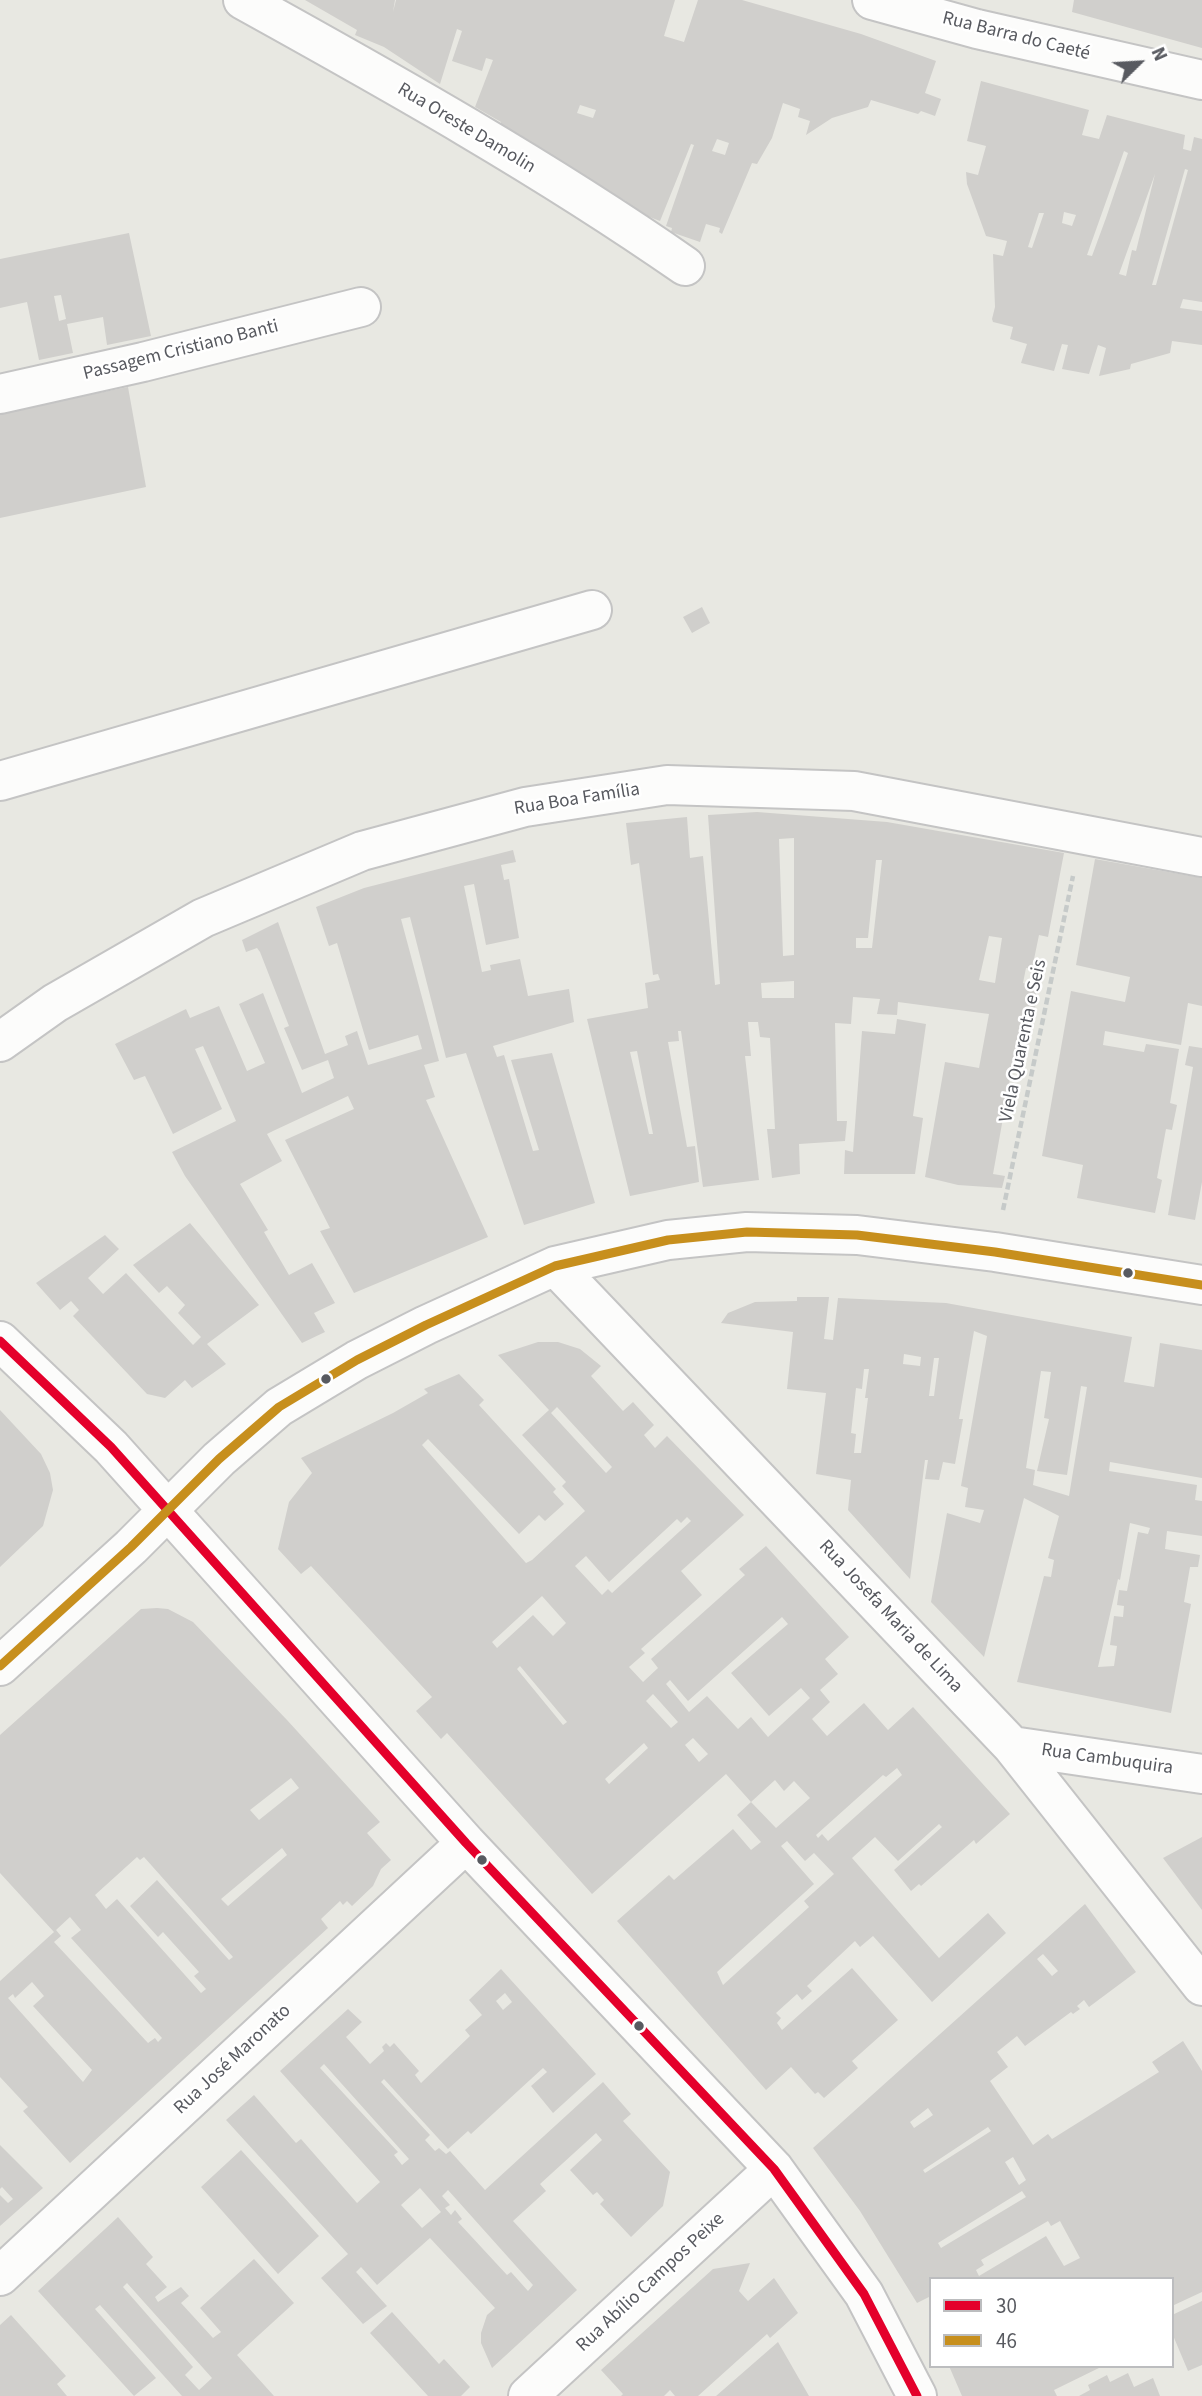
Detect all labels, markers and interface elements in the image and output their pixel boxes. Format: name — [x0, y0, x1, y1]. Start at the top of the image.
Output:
street label: Rua Barra do Caeté — [940, 8, 1092, 66]
north arrow — [1104, 28, 1174, 98]
text: N — [1144, 43, 1174, 66]
street label: Rua Oreste Damolin — [393, 79, 539, 179]
street label: Passagem Cristiano Banti — [81, 316, 281, 386]
street label: Rua Boa Família — [513, 779, 641, 821]
street label: Viela Quarenta e Seis — [996, 958, 1052, 1124]
unlabelled marker — [1121, 1266, 1135, 1280]
unlabelled marker — [319, 1372, 333, 1386]
street label: Rua Josefa Maria de Lima — [813, 1536, 967, 1698]
street label: Rua Cambuquira — [1040, 1739, 1174, 1781]
unlabelled marker — [475, 1853, 489, 1867]
street label: Rua José Maronato — [170, 2000, 296, 2120]
unlabelled marker — [632, 2019, 646, 2033]
street label: Rua Abílio Campos Peixe — [572, 2208, 730, 2358]
legend — [929, 2277, 1174, 2368]
text: 30 — [996, 2291, 1017, 2321]
text: 46 — [996, 2326, 1017, 2356]

